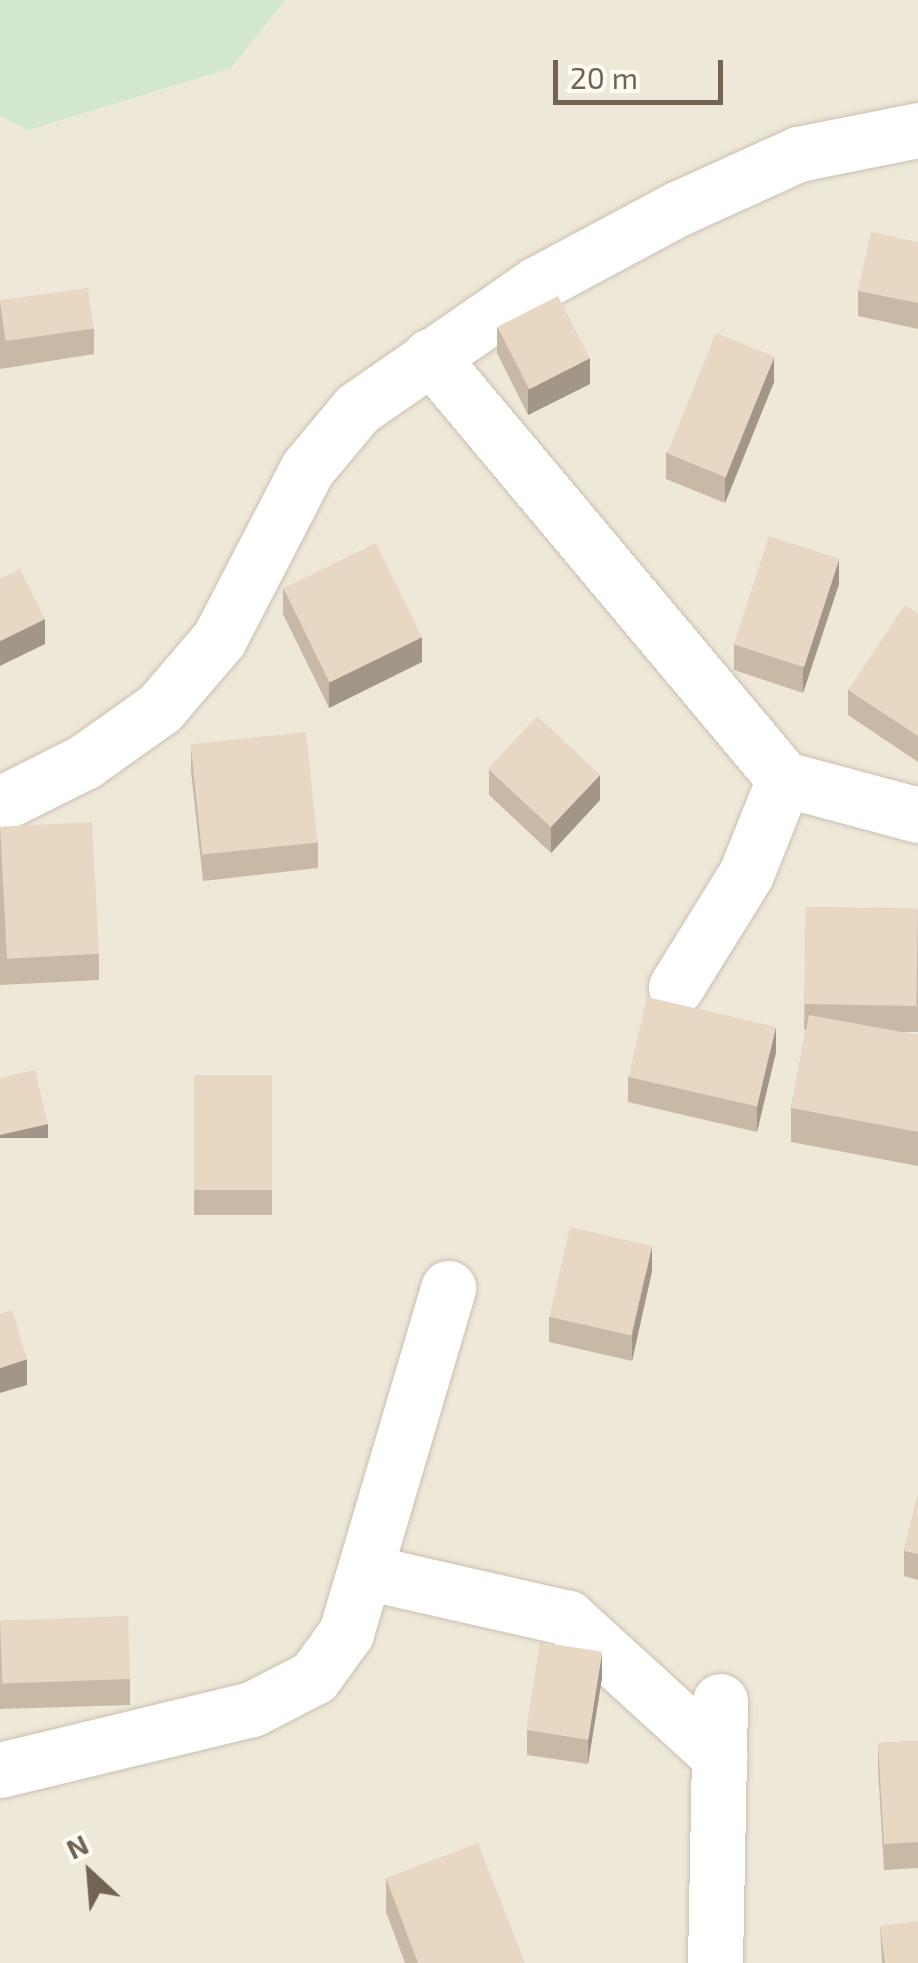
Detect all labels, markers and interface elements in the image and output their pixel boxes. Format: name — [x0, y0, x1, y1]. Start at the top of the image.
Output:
scale bar — [558, 40, 728, 102]
text: 20 m — [570, 59, 638, 95]
north arrow — [40, 1823, 140, 1923]
text: N — [60, 1826, 93, 1866]

